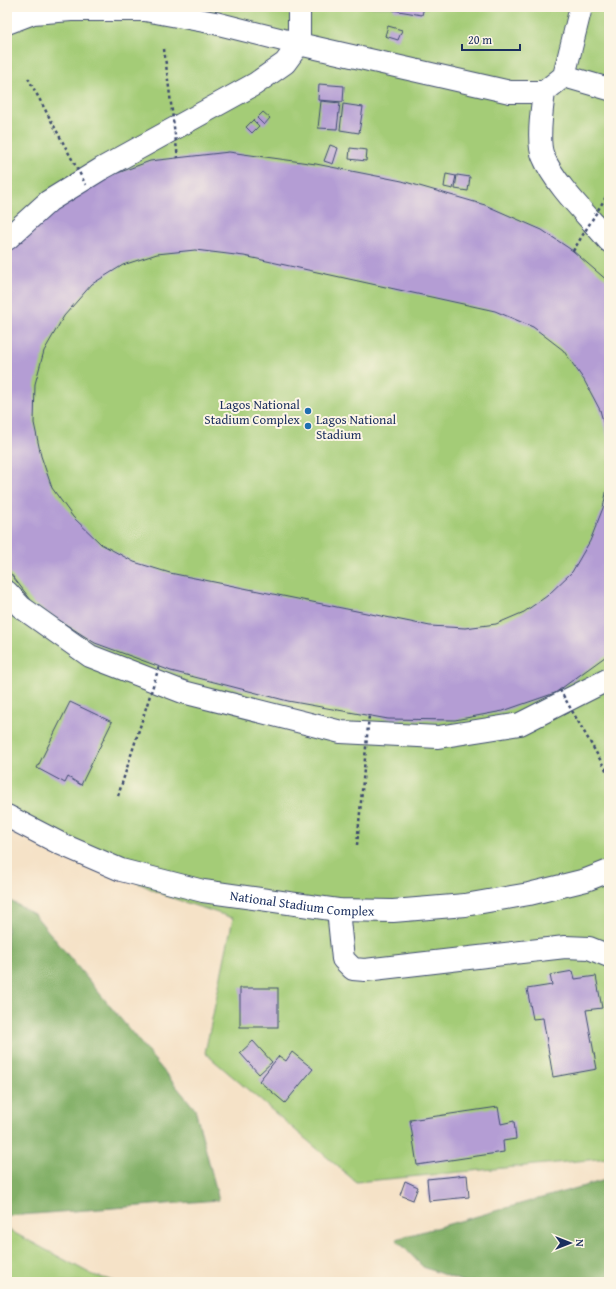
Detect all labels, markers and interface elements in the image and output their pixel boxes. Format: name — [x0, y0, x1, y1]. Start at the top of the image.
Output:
scale bar — [462, 26, 520, 52]
text: 20 m — [468, 31, 492, 48]
place label: Lagos National Stadium Complex — [204, 395, 300, 429]
marker: Lagos National Stadium Complex — [303, 406, 313, 416]
place label: Lagos National Stadium — [316, 410, 397, 444]
marker: Lagos National Stadium — [303, 421, 313, 431]
street label: National Stadium Complex — [229, 886, 375, 921]
north arrow — [550, 1223, 590, 1263]
text: N — [572, 1239, 588, 1247]

